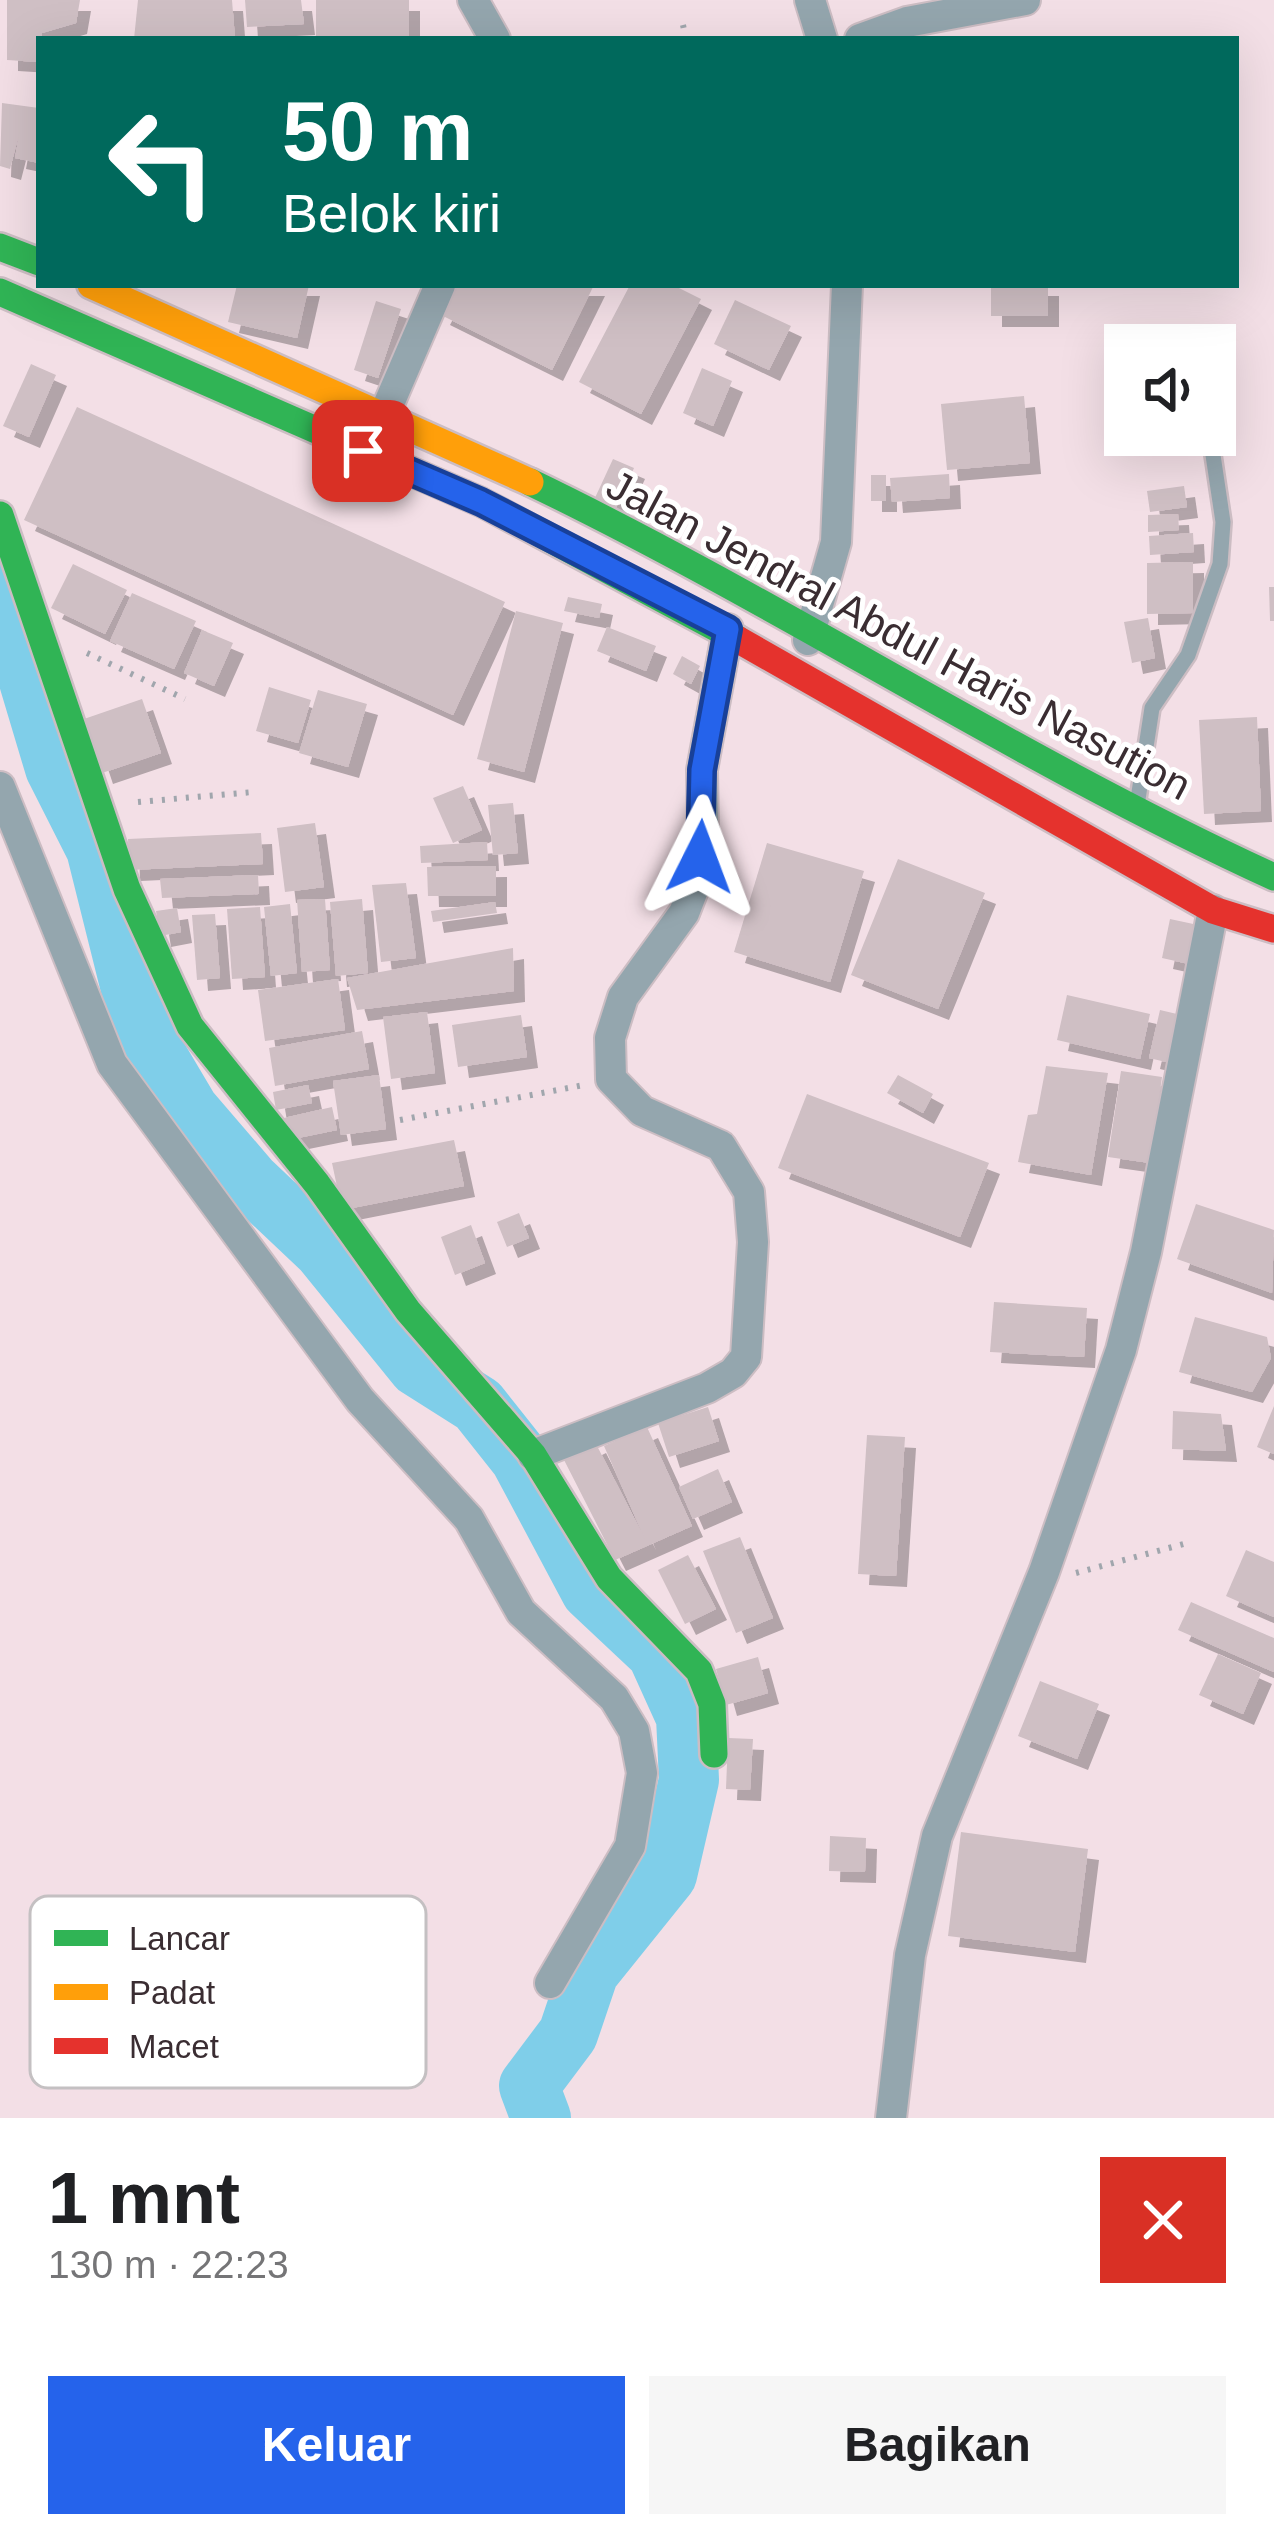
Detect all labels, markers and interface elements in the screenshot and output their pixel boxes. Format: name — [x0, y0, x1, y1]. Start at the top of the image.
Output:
icon: left — [84, 84, 240, 240]
text: 50 m — [282, 84, 473, 178]
text: Belok kiri — [282, 183, 501, 243]
map controls — [1104, 324, 1236, 456]
button: sound — [1104, 324, 1236, 456]
pin — [312, 400, 414, 502]
icon: arrive — [330, 418, 396, 484]
street label: Jalan Jendral Abdul Haris Nasution — [599, 461, 1199, 809]
position arrow — [637, 794, 763, 920]
legend — [30, 1896, 426, 2088]
text: Lancar — [129, 1920, 230, 1957]
text: Padat — [129, 1974, 215, 2011]
text: Macet — [129, 2028, 219, 2065]
button: close — [1100, 2157, 1226, 2283]
text: 1 mnt — [48, 2158, 240, 2238]
text: 130 m · 22:23 — [48, 2243, 289, 2286]
button: Keluar — [48, 2376, 625, 2514]
button: Bagikan — [649, 2376, 1226, 2514]

